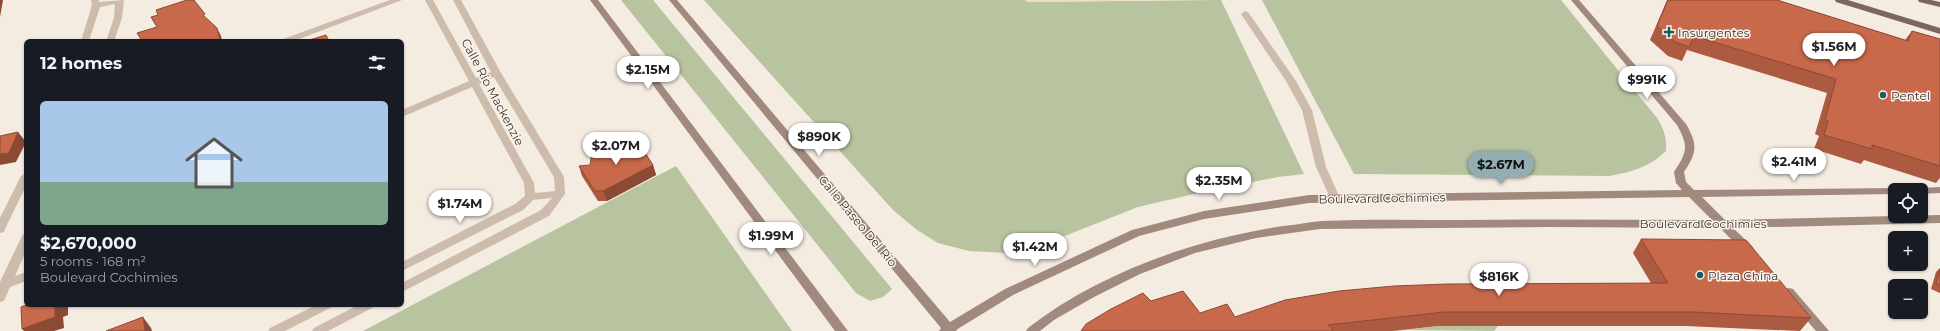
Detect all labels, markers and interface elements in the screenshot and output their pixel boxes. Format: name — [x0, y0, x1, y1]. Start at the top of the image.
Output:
place label: Insurgentes — [1678, 25, 1750, 40]
marker: Insurgentes — [1663, 26, 1675, 38]
pin: $1.56M — [1801, 33, 1867, 67]
street label: Calle Río Mackenzie — [458, 36, 528, 148]
text: $1.56M — [1811, 38, 1857, 54]
icon: filters — [366, 52, 388, 74]
text: 12 homes — [40, 53, 122, 73]
pin: $2.15M — [615, 56, 681, 90]
text: $2.15M — [626, 61, 670, 77]
pin: $991K — [1619, 66, 1675, 100]
text: $991K — [1627, 71, 1667, 87]
place label: Pentel — [1891, 88, 1930, 103]
marker: Pentel — [1878, 90, 1888, 100]
pin: $890K — [791, 123, 847, 157]
icon: home — [178, 127, 250, 199]
text: $890K — [797, 128, 841, 144]
pin: $2.07M — [583, 132, 649, 166]
text: $2.07M — [592, 137, 640, 153]
pin: $2.41M — [1761, 148, 1827, 182]
pin: $2.67M — [1468, 151, 1534, 185]
text: $2.41M — [1771, 153, 1817, 169]
text: $2.67M — [1477, 156, 1525, 172]
pin: $2.35M — [1186, 167, 1252, 201]
street label: Calle Paseo Del Río — [815, 172, 901, 270]
text: $2.35M — [1195, 172, 1243, 188]
map controls — [1888, 183, 1928, 319]
button: locate — [1888, 183, 1928, 223]
street label: Boulevard Cochimies — [1318, 189, 1446, 207]
pin: $1.74M — [427, 190, 493, 224]
text: $1.74M — [437, 195, 483, 211]
street label: Boulevard Cochimies — [1639, 216, 1767, 231]
pin: $1.99M — [738, 222, 804, 256]
text: $1.99M — [748, 227, 794, 243]
button: + — [1888, 231, 1928, 271]
text: $2,670,000 — [40, 233, 136, 253]
pin: $1.42M — [1002, 233, 1068, 267]
text: $1.42M — [1012, 238, 1058, 254]
text: 5 rooms · 168 m² — [40, 253, 146, 269]
pin: $816K — [1471, 263, 1527, 297]
text: $816K — [1479, 268, 1519, 284]
place label: Plaza China — [1708, 268, 1778, 283]
text: Boulevard Cochimies — [40, 269, 178, 285]
marker: Plaza China — [1695, 270, 1705, 280]
button: − — [1888, 279, 1928, 319]

